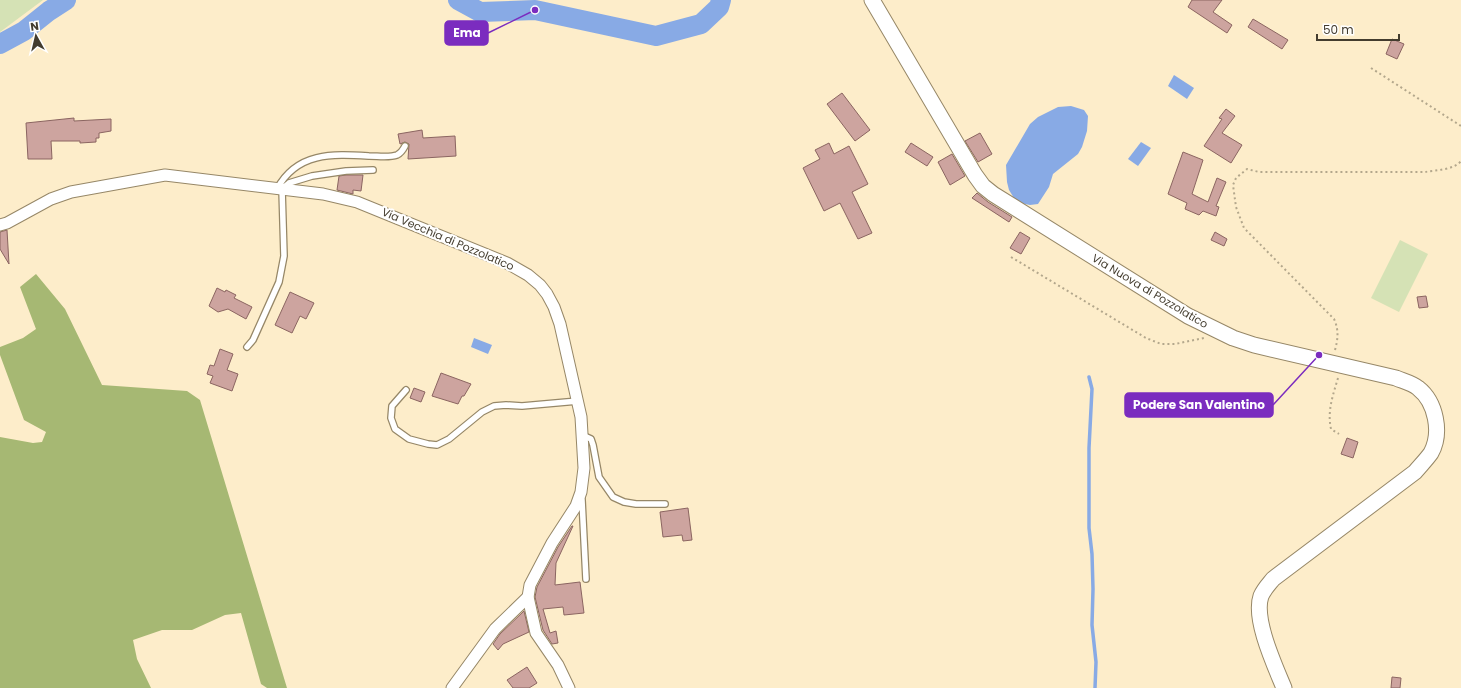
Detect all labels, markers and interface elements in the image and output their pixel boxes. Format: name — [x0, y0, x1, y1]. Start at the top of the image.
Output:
north arrow — [16, 16, 56, 56]
scale bar — [1317, 16, 1399, 42]
text: N — [29, 18, 40, 35]
callout: Ema — [445, 21, 488, 45]
text: 50 m — [1323, 21, 1354, 38]
text: Ema — [453, 24, 481, 41]
street label: Via Vecchia di Pozzolatico — [379, 204, 517, 274]
street label: Via Nuova di Pozzolatico — [1089, 250, 1211, 332]
callout: Podere San Valentino — [1125, 393, 1273, 417]
text: Podere San Valentino — [1133, 396, 1265, 413]

